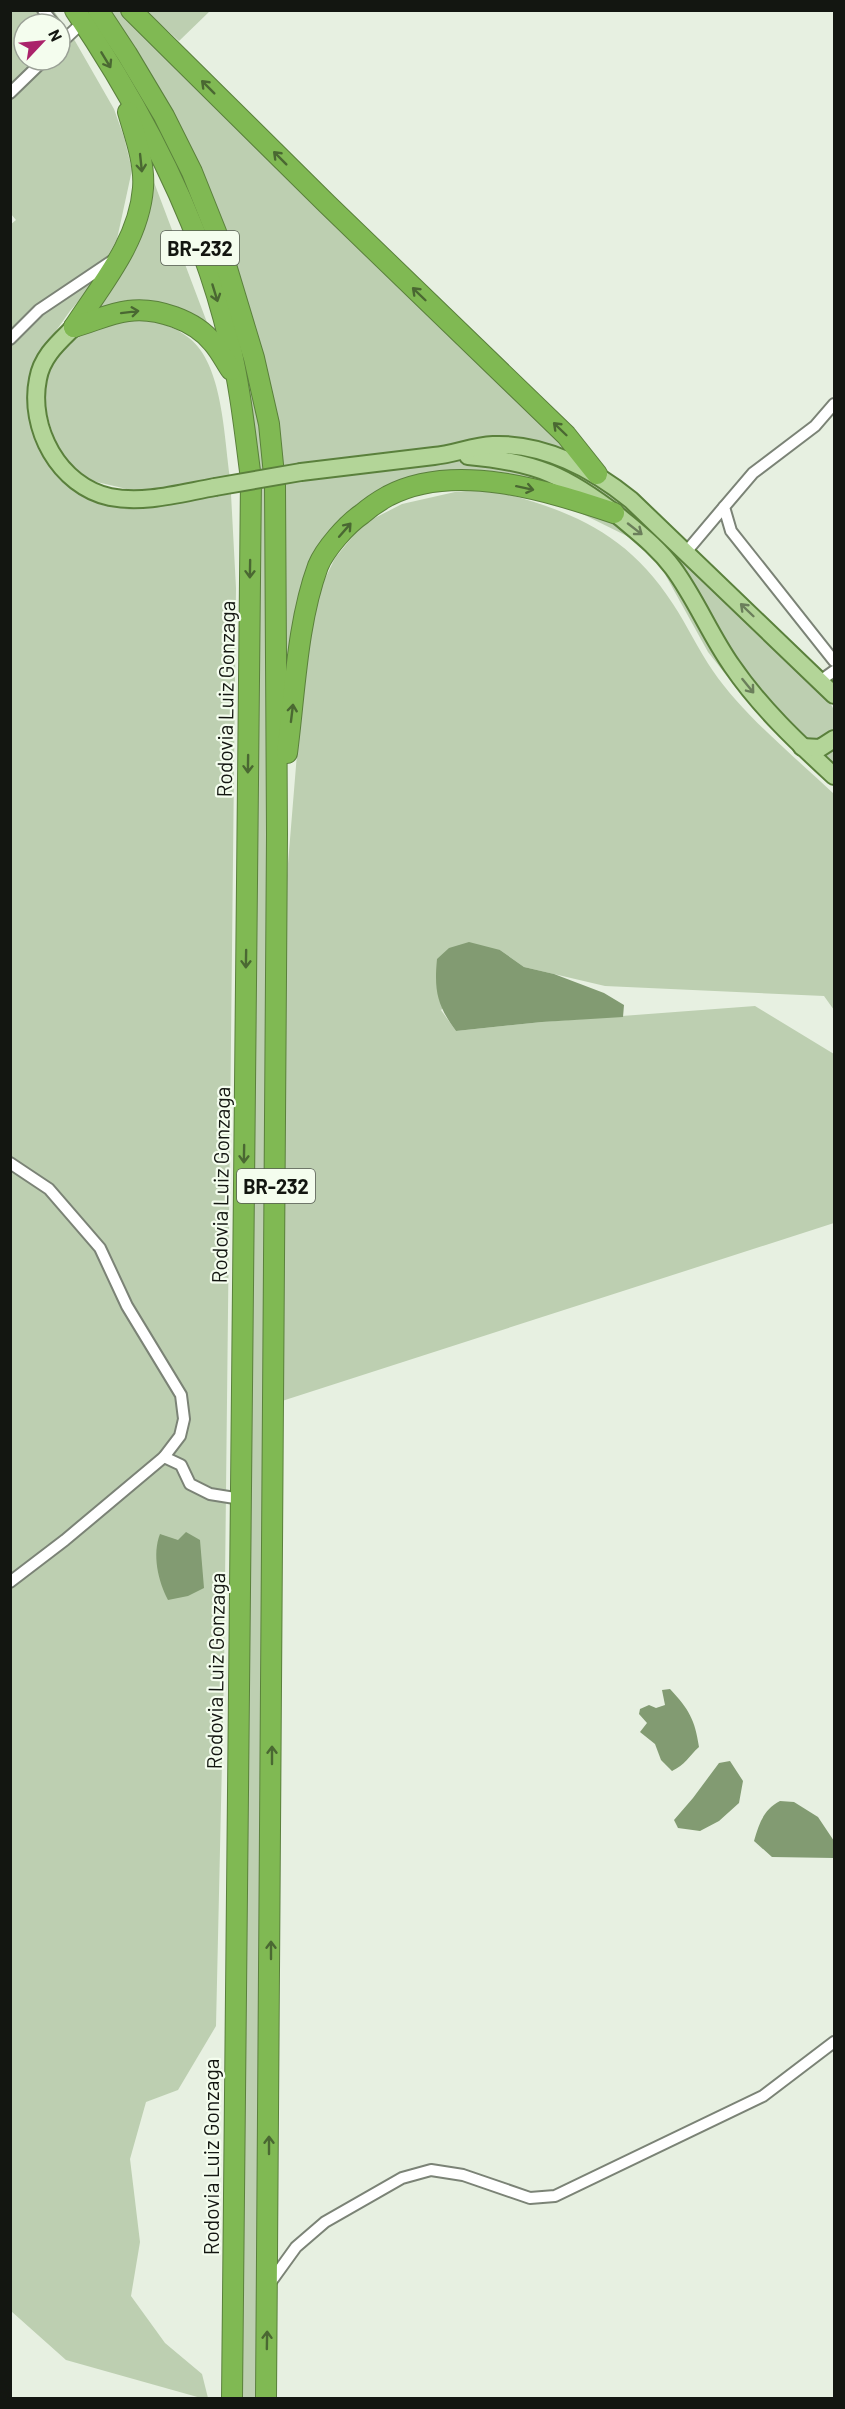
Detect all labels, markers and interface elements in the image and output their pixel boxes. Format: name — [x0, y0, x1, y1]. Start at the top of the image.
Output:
north arrow — [12, 12, 72, 72]
text: N — [45, 26, 67, 44]
one-way arrow — [100, 51, 112, 68]
one-way arrow — [201, 79, 215, 94]
one-way arrow — [272, 151, 287, 165]
one-way arrow — [135, 153, 146, 173]
road number: BR-232 — [161, 231, 239, 265]
one-way arrow — [210, 283, 221, 302]
one-way arrow — [412, 287, 427, 301]
one-way arrow — [120, 306, 140, 317]
one-way arrow — [553, 422, 568, 436]
one-way arrow — [515, 483, 534, 494]
one-way arrow — [338, 523, 352, 538]
one-way arrow — [626, 523, 642, 536]
one-way arrow — [244, 558, 256, 578]
street label: Rodovia Luiz Gonzaga — [211, 600, 239, 798]
one-way arrow — [740, 604, 755, 618]
one-way arrow — [741, 678, 754, 694]
one-way arrow — [287, 704, 298, 723]
one-way arrow — [242, 753, 254, 773]
one-way arrow — [240, 948, 252, 968]
street label: Rodovia Luiz Gonzaga — [206, 1086, 234, 1284]
one-way arrow — [238, 1143, 250, 1163]
road number: BR-232 — [237, 1169, 315, 1203]
street label: Rodovia Luiz Gonzaga — [201, 1572, 229, 1770]
one-way arrow — [266, 1746, 278, 1766]
one-way arrow — [265, 1941, 277, 1961]
street label: Rodovia Luiz Gonzaga — [198, 2059, 223, 2255]
one-way arrow — [263, 2136, 275, 2156]
one-way arrow — [261, 2331, 273, 2351]

